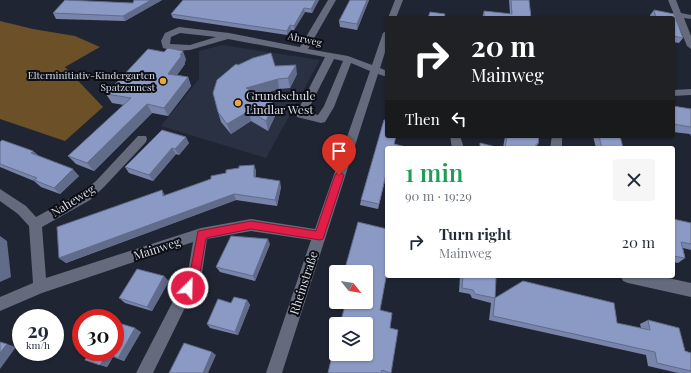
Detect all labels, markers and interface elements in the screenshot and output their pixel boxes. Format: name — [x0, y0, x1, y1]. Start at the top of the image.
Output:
text: 20 m — [471, 27, 536, 64]
street label: Ahrweg — [286, 28, 324, 50]
icon: right — [405, 32, 457, 84]
text: Mainweg — [471, 63, 544, 87]
place label: Elterninitiativ-Kindergarten Spatzennest — [28, 68, 155, 94]
marker: Elterninitiativ-Kindergarten Spatzennest — [158, 76, 168, 86]
place label: Grundschule Lindlar West — [246, 87, 316, 117]
marker: Grundschule Lindlar West — [233, 98, 243, 108]
icon: left — [448, 108, 470, 130]
text: Then — [405, 109, 440, 129]
pin — [322, 134, 356, 175]
icon: arrive — [328, 140, 350, 162]
text: 1 min — [405, 156, 463, 188]
button: close — [613, 159, 655, 201]
street label: Naheweg — [48, 180, 98, 220]
text: 90 m · 19:29 — [405, 187, 472, 204]
text: Turn right — [439, 224, 512, 244]
icon: right — [405, 231, 427, 253]
text: 20 m — [622, 232, 655, 252]
street label: Mainweg — [131, 233, 183, 263]
text: Mainweg — [439, 244, 492, 261]
street label: Rheinstraße — [285, 249, 321, 316]
north arrow — [329, 265, 373, 309]
map controls — [329, 265, 373, 361]
position arrow — [167, 267, 209, 309]
speed limit sign: 30 — [72, 309, 124, 361]
text: 29 — [27, 316, 49, 343]
button: layers — [329, 317, 373, 361]
text: km/h — [26, 338, 50, 352]

